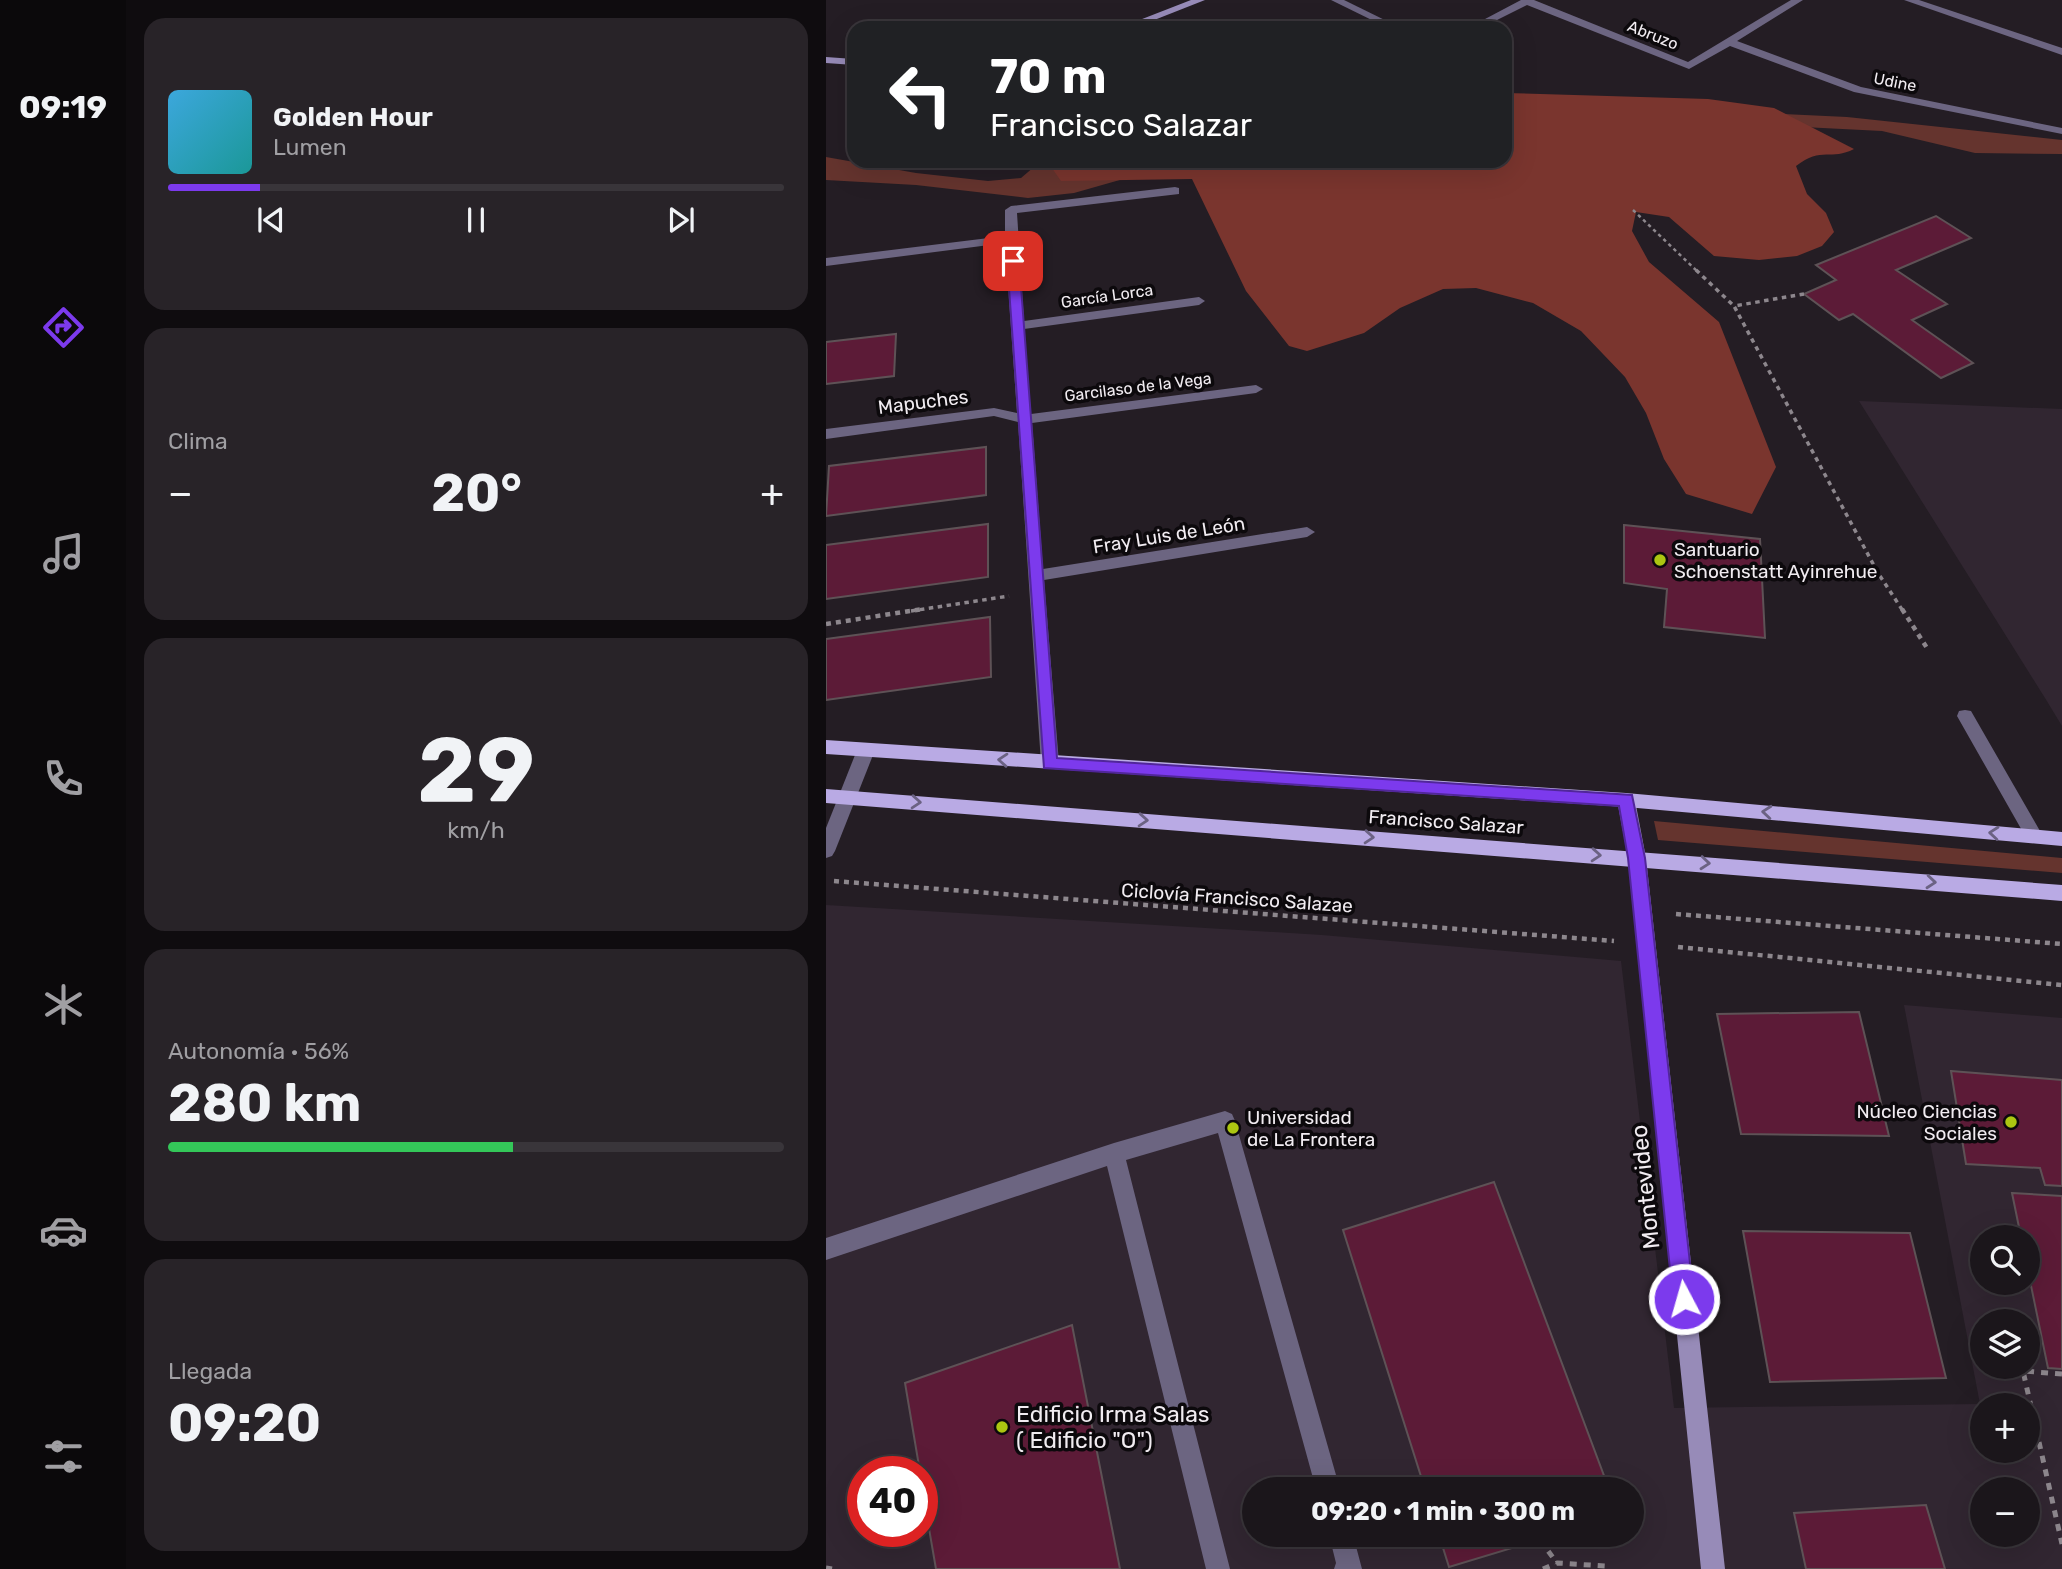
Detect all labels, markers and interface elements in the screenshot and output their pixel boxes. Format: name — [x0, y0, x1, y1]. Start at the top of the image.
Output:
street label: Abruzo — [1625, 16, 1681, 54]
text: 70 m — [990, 47, 1107, 105]
icon: left — [875, 49, 966, 140]
street label: Udine — [1872, 69, 1918, 95]
text: 09:19 — [19, 88, 107, 126]
text: Golden Hour — [273, 102, 433, 133]
text: Francisco Salazar — [990, 106, 1252, 144]
text: Lumen — [273, 133, 347, 161]
icon: previous — [252, 201, 290, 239]
icon: pause — [457, 201, 495, 239]
icon: next — [662, 201, 700, 239]
pin — [983, 231, 1043, 291]
icon: arrive — [994, 242, 1032, 280]
street label: García Lorca — [1060, 280, 1154, 312]
icon: directions — [39, 303, 88, 352]
street label: Garcilaso de la Vega — [1063, 369, 1213, 405]
street label: Mapuches — [877, 385, 969, 419]
text: Clima — [168, 427, 228, 455]
text: 20° — [431, 462, 522, 524]
text: − — [168, 470, 193, 516]
text: + — [760, 470, 784, 516]
street label: Fray Luis de León — [1091, 512, 1247, 558]
icon: music — [39, 529, 88, 578]
place label: Santuario Schoenstatt Ayinrehue — [1674, 538, 1878, 583]
marker: Santuario Schoenstatt Ayinrehue — [1652, 552, 1668, 568]
text: 29 — [417, 716, 535, 824]
one-way arrow — [997, 753, 1008, 768]
icon: phone — [39, 754, 88, 803]
one-way arrow — [911, 794, 922, 809]
street label: Francisco Salazar — [1368, 805, 1525, 839]
one-way arrow — [1762, 805, 1773, 820]
one-way arrow — [1137, 812, 1148, 827]
text: km/h — [447, 816, 505, 844]
one-way arrow — [1988, 826, 1999, 841]
one-way arrow — [1364, 829, 1375, 844]
one-way arrow — [1591, 847, 1602, 862]
one-way arrow — [1700, 855, 1711, 870]
one-way arrow — [1926, 874, 1937, 889]
street label: Ciclovía Francisco Salazae — [1120, 878, 1354, 918]
icon: climate — [39, 980, 88, 1029]
text: Autonomía · 56% — [168, 1037, 349, 1065]
text: 280 km — [168, 1072, 362, 1134]
place label: Núcleo Ciencias Sociales — [1856, 1100, 1997, 1145]
place label: Universidad de La Frontera — [1247, 1106, 1375, 1151]
marker: Núcleo Ciencias Sociales — [2003, 1114, 2019, 1130]
marker: Universidad de La Frontera — [1225, 1120, 1241, 1136]
street label: Montevideo — [1625, 1123, 1665, 1251]
icon: car — [39, 1206, 88, 1255]
map controls — [1970, 1225, 2040, 1547]
button: search — [1970, 1225, 2040, 1295]
position arrow — [1647, 1262, 1721, 1336]
button: layers — [1970, 1309, 2040, 1379]
text: Llegada — [168, 1357, 252, 1385]
text: 09:20 — [168, 1392, 321, 1454]
button: + — [1970, 1393, 2040, 1463]
place label: Edificio Irma Salas ( Edificio "O") — [1016, 1400, 1210, 1454]
marker: Edificio Irma Salas ( Edificio "O") — [994, 1419, 1010, 1435]
icon: filters — [39, 1432, 88, 1481]
speed limit sign: 40 — [847, 1456, 938, 1547]
button: − — [1970, 1477, 2040, 1547]
text: 09:20 · 1 min · 300 m — [1311, 1496, 1575, 1527]

